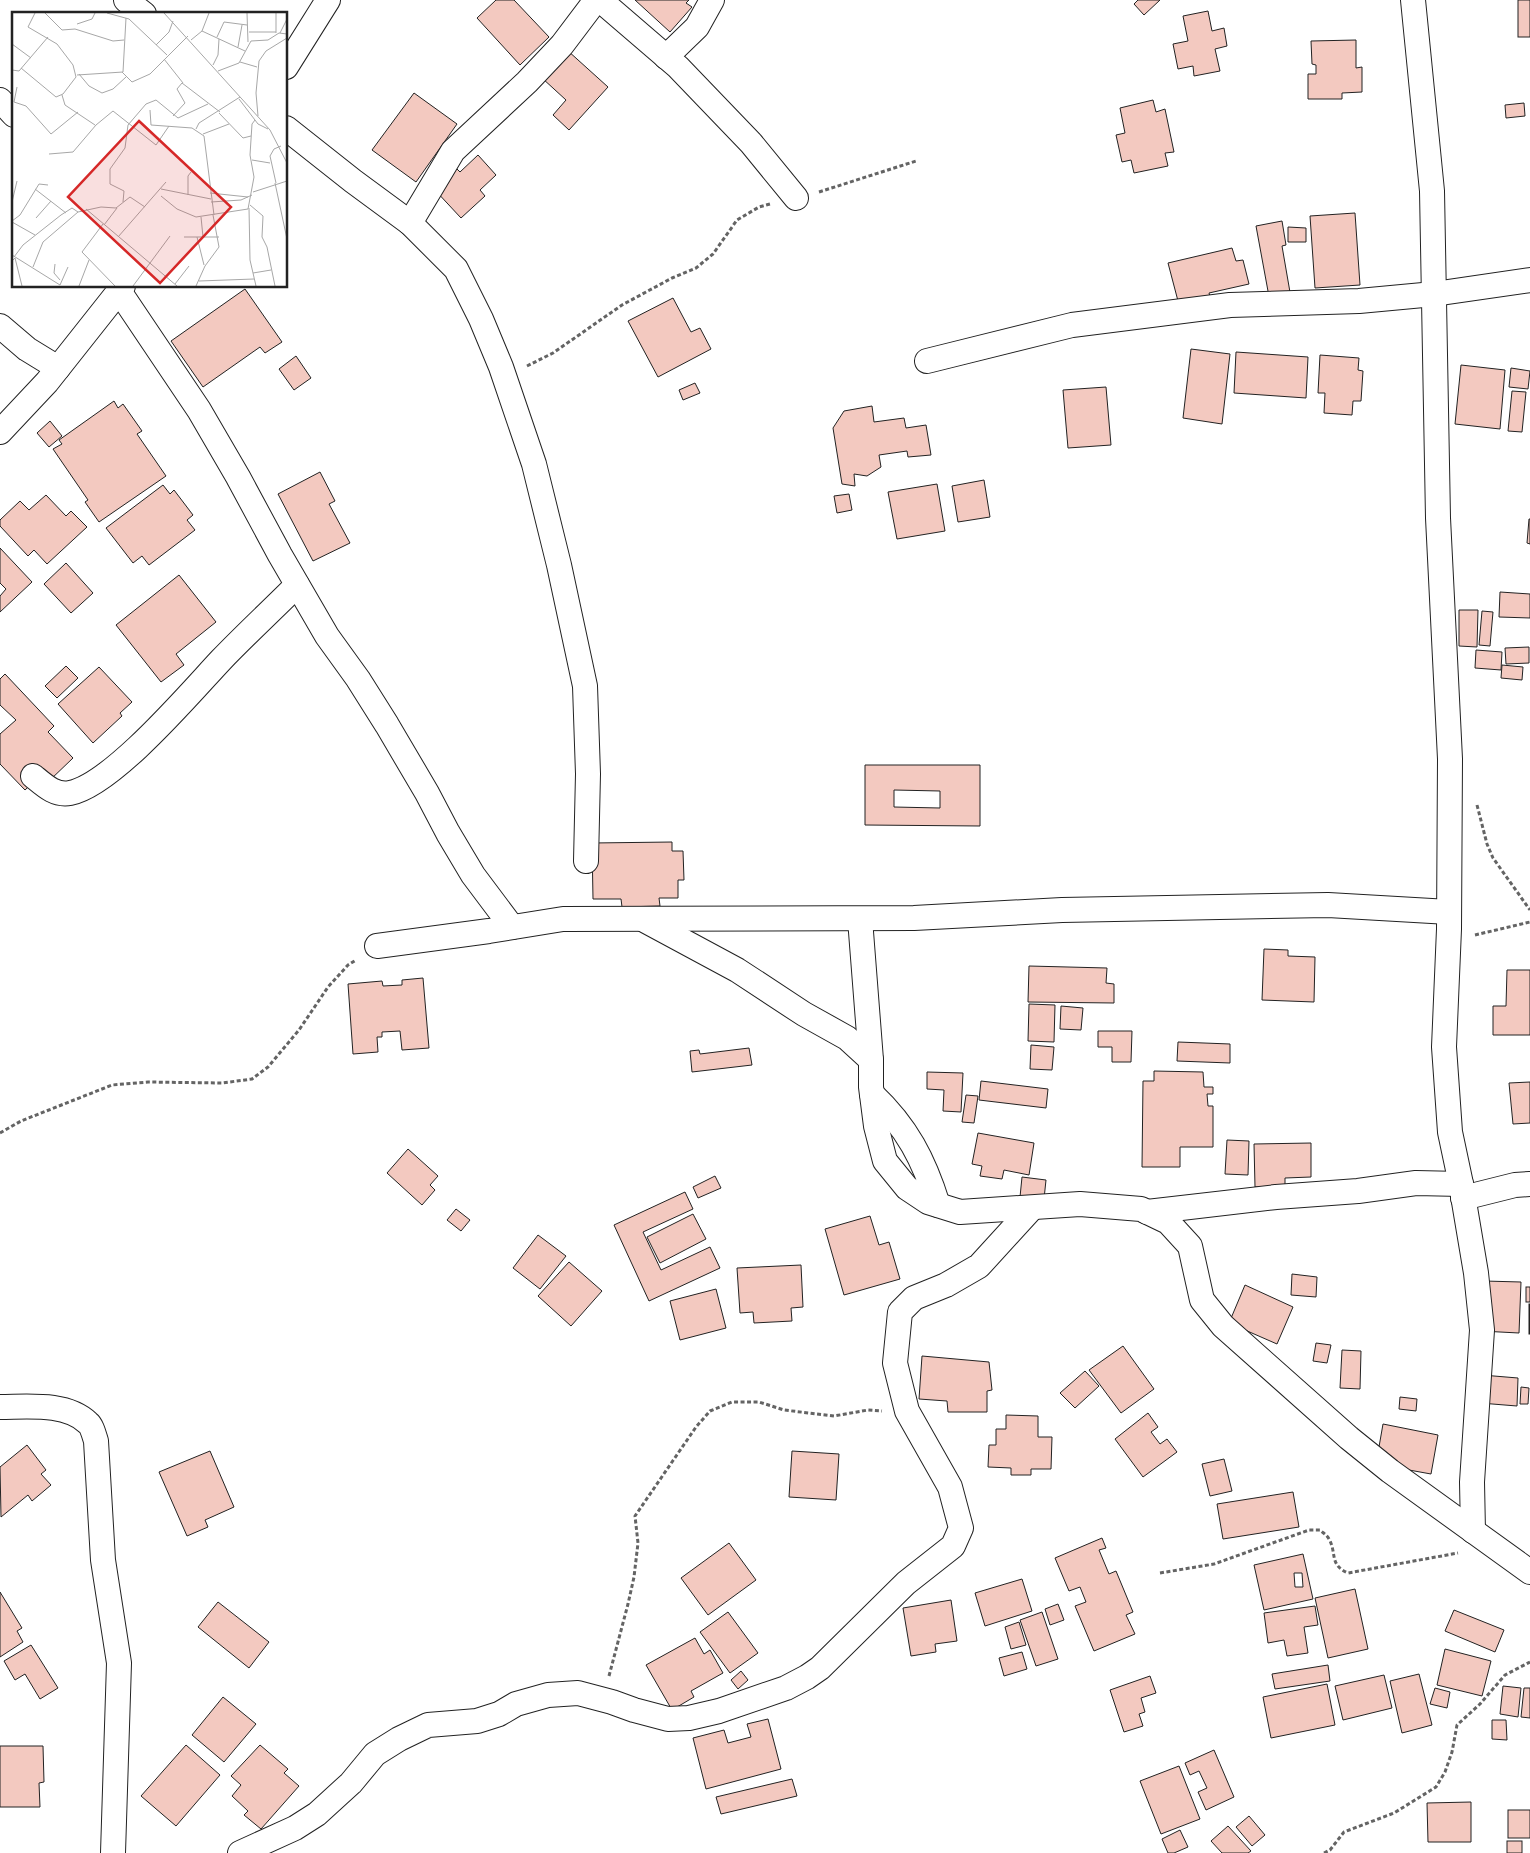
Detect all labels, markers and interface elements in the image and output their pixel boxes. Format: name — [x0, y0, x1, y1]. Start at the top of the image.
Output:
inset map — [12, 12, 288, 288]

